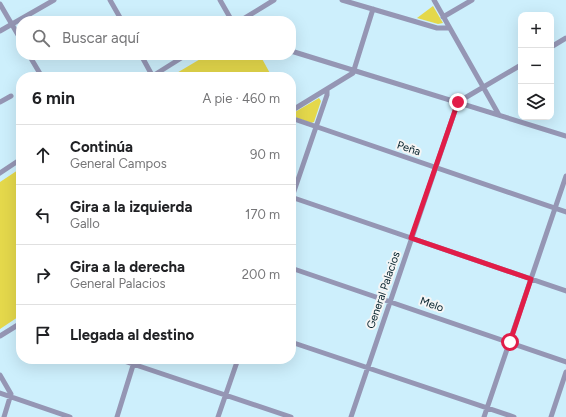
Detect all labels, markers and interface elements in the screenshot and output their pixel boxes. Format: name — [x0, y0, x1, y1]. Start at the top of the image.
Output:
map controls — [518, 12, 554, 120]
button: + — [518, 12, 554, 48]
search box — [16, 16, 296, 60]
icon: search — [30, 27, 52, 49]
text: Buscar aquí — [62, 29, 139, 47]
button: − — [518, 48, 554, 84]
button: layers — [518, 84, 554, 120]
text: 6 min — [32, 88, 75, 108]
text: A pie · 460 m — [202, 91, 280, 106]
route end — [449, 93, 467, 111]
text: Continúa — [70, 138, 133, 156]
street label: Peña — [395, 139, 422, 158]
icon: ahead — [32, 144, 54, 166]
text: 90 m — [250, 147, 280, 162]
text: General Campos — [70, 156, 167, 171]
text: Gira a la izquierda — [70, 198, 192, 216]
icon: left — [32, 204, 54, 226]
text: 170 m — [245, 207, 280, 222]
text: Gallo — [70, 216, 100, 231]
street label: General Palacios — [364, 250, 403, 331]
text: Gira a la derecha — [70, 258, 185, 276]
icon: right — [32, 264, 54, 286]
text: 200 m — [242, 267, 280, 282]
text: General Palacios — [70, 276, 166, 291]
street label: Melo — [418, 294, 445, 315]
icon: arrive — [32, 324, 54, 346]
text: Llegada al destino — [70, 326, 194, 344]
route start — [501, 333, 519, 351]

